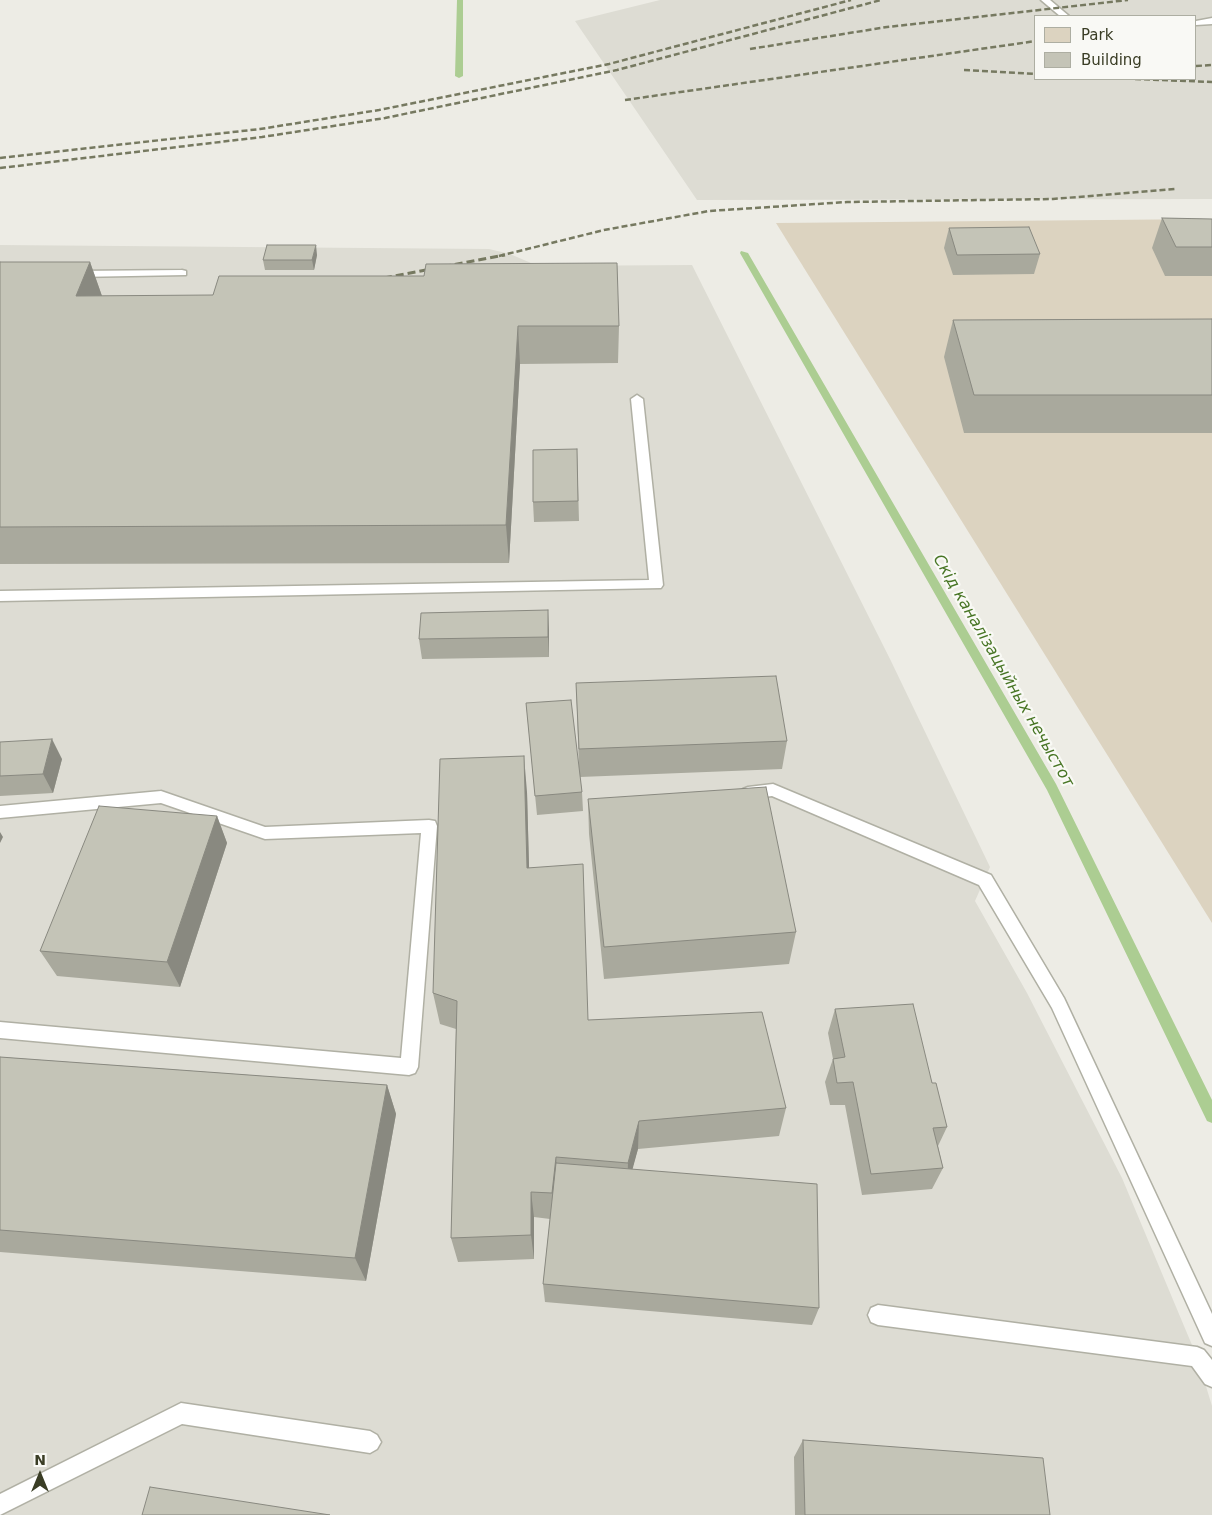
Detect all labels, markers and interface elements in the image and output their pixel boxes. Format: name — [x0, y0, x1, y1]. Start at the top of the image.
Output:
legend — [1034, 15, 1197, 80]
text: Park — [1081, 26, 1113, 44]
text: Building — [1081, 51, 1142, 69]
water label: Скід каналізацыйных нечыстот — [928, 551, 1078, 791]
north arrow — [15, 1450, 65, 1500]
text: N — [34, 1452, 46, 1468]

